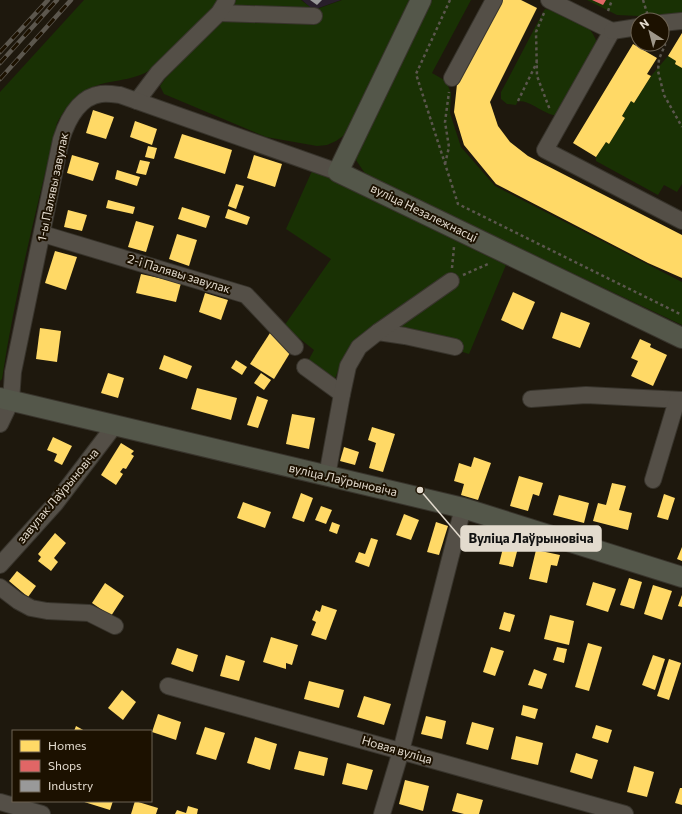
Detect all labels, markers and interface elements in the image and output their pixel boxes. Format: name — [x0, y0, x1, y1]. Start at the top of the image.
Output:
north arrow — [630, 12, 670, 52]
text: N — [637, 16, 651, 31]
street label: 1-ы Палявы завулак — [34, 131, 70, 242]
street label: вуліца Незалежнасці — [369, 180, 480, 244]
street label: 2-і Палявы завулак — [126, 251, 233, 295]
street label: завулак Лаўрыновіча — [14, 445, 101, 545]
street label: вуліца Лаўрыновіча — [288, 460, 399, 498]
callout: Вуліца Лаўрыновіча — [461, 526, 601, 551]
text: Вуліца Лаўрыновіча — [469, 530, 594, 546]
legend — [12, 730, 152, 802]
street label: Новая вуліца — [360, 732, 434, 766]
text: Homes — [48, 738, 86, 752]
text: Shops — [48, 758, 82, 772]
text: Industry — [48, 778, 93, 792]

